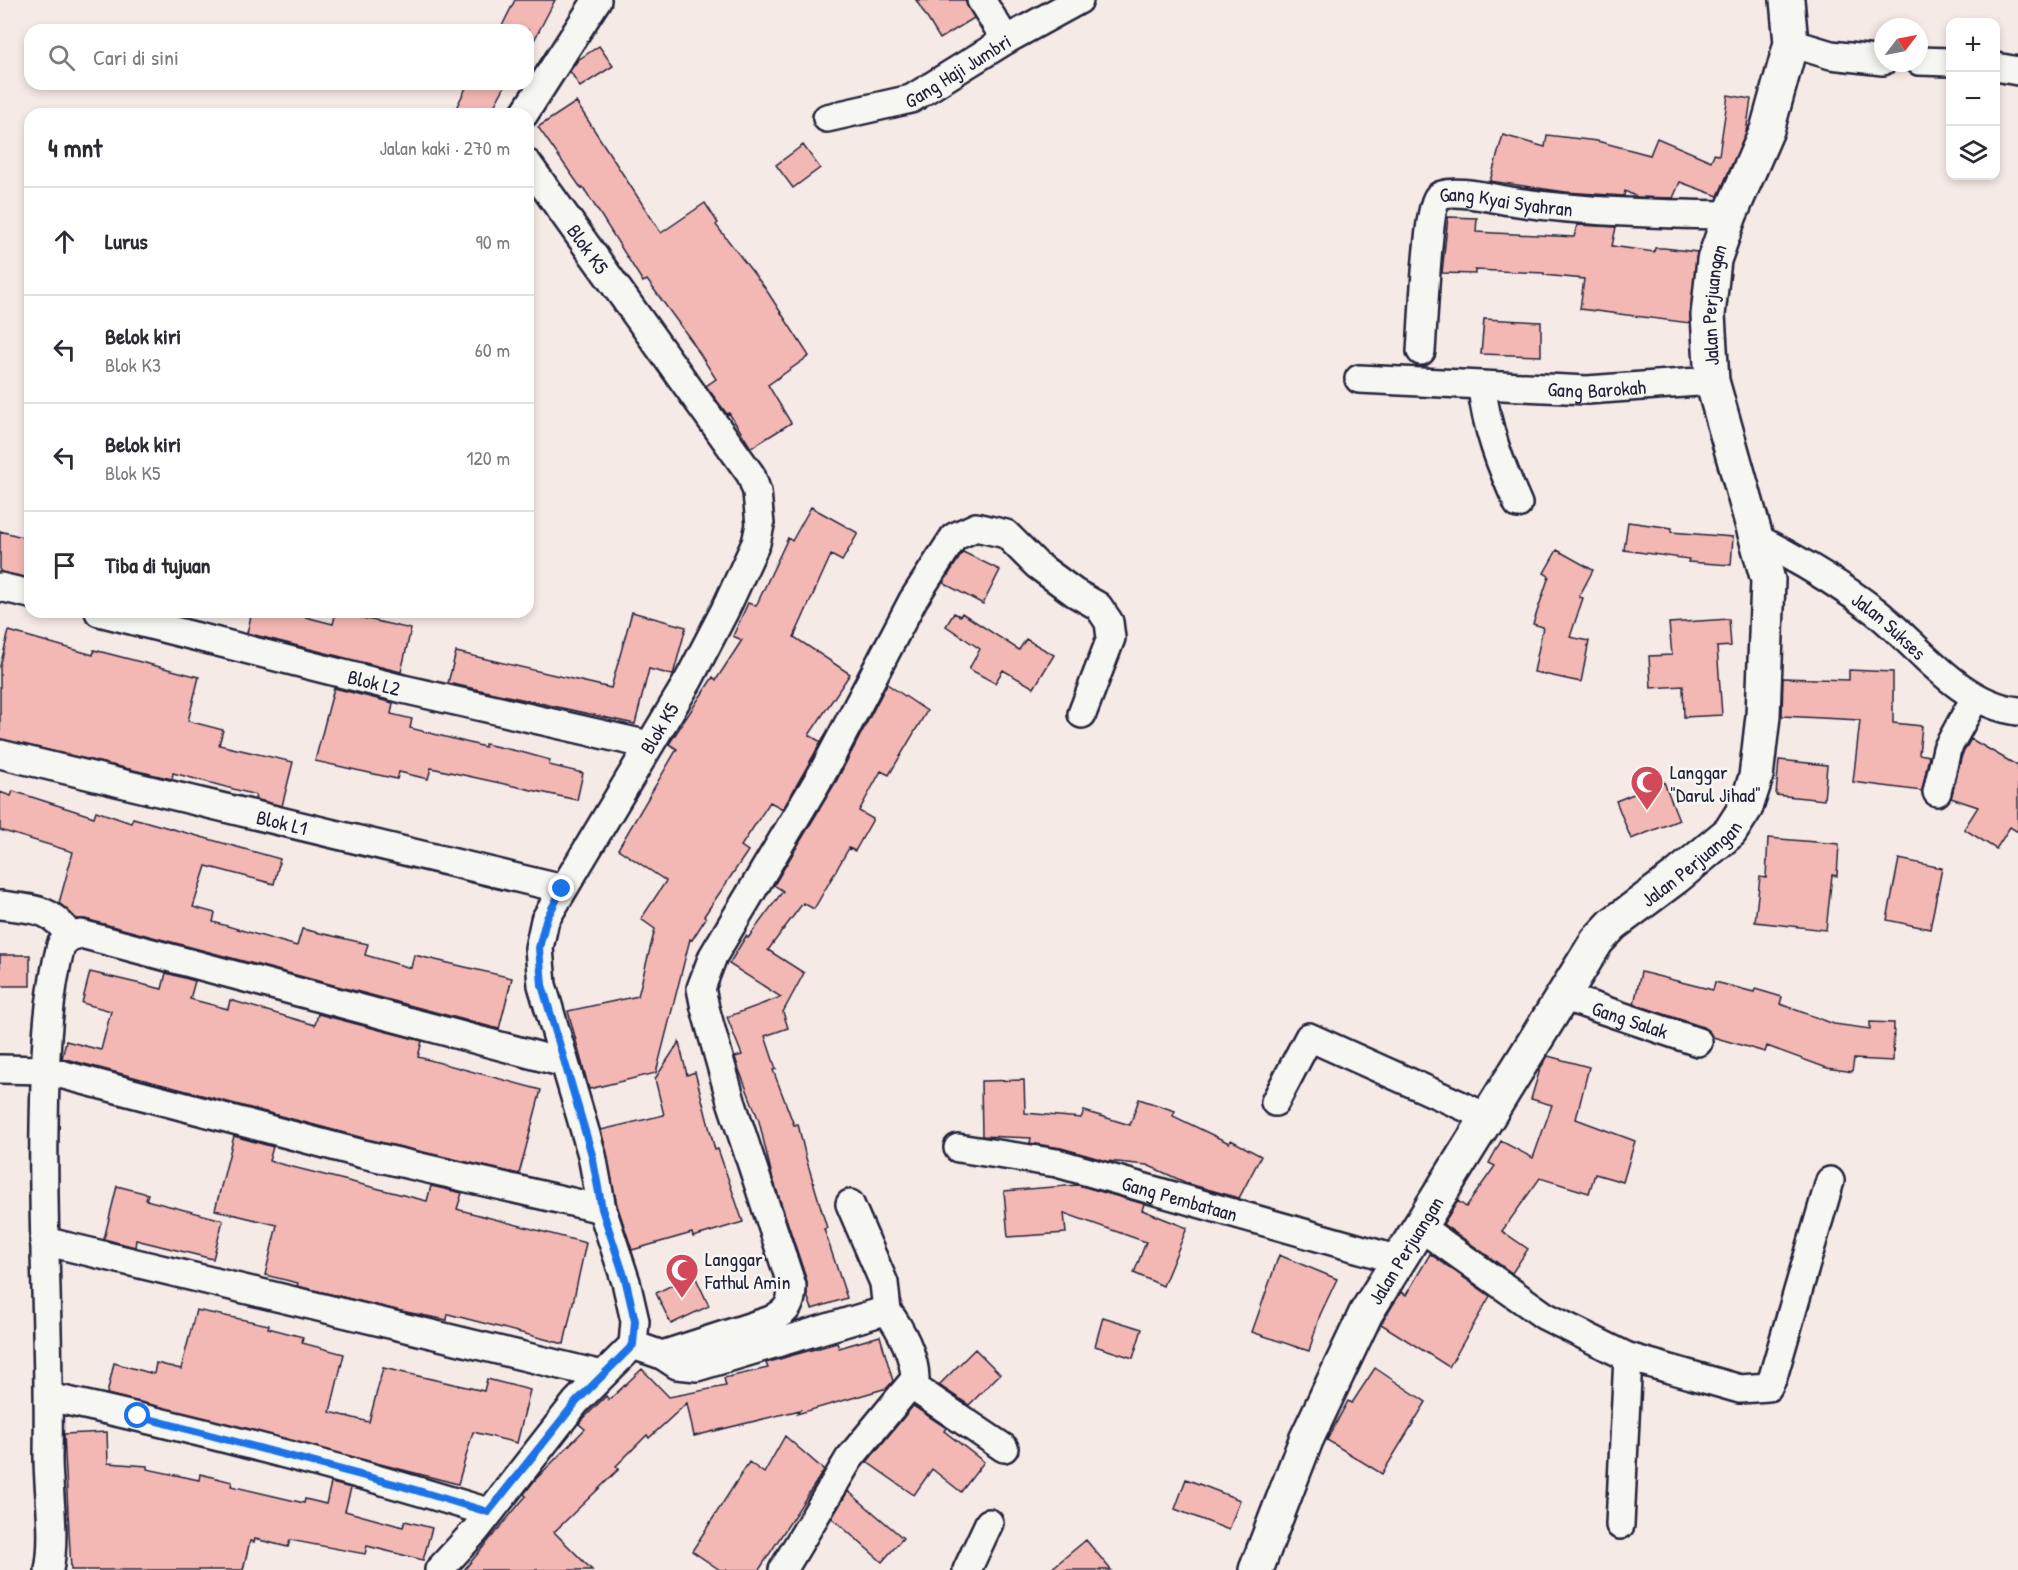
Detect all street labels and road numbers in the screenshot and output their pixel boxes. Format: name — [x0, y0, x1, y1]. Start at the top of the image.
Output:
street label: Gang Haji Jumbri — [903, 27, 1015, 113]
street label: Gang Kyai Syahran — [1436, 180, 1574, 222]
street label: Blok K5 — [561, 218, 616, 279]
street label: Jalan Perjuangan — [1694, 240, 1732, 367]
street label: Gang Barokah — [1547, 372, 1647, 404]
street label: Jalan Sukses — [1847, 585, 1933, 666]
street label: Blok L2 — [345, 662, 404, 702]
street label: Blok K5 — [633, 697, 685, 759]
street label: Blok L1 — [254, 803, 310, 841]
street label: Jalan Perjuangan — [1635, 815, 1748, 912]
street label: Gang Salak — [1589, 994, 1672, 1044]
street label: Gang Pembataan — [1119, 1169, 1241, 1227]
street label: Jalan Perjuangan — [1361, 1191, 1449, 1309]

